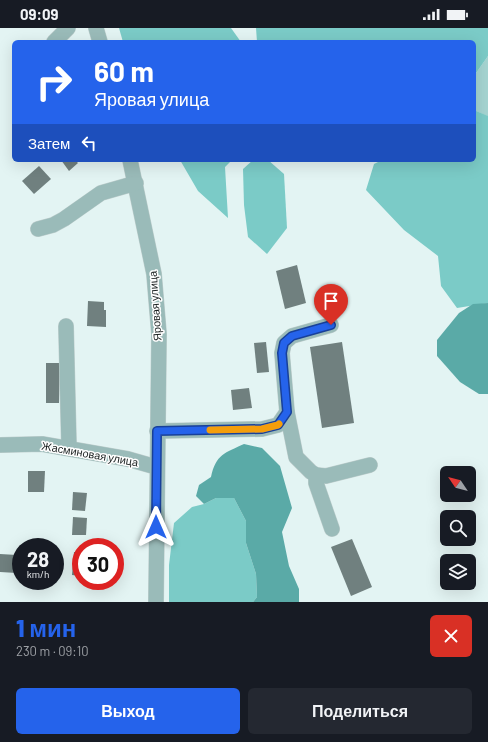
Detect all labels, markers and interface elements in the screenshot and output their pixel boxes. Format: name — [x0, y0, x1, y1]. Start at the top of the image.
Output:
text: 09:09 — [20, 5, 59, 23]
text: 60 m — [94, 54, 154, 88]
icon: right — [28, 56, 80, 108]
text: Яровая улица — [94, 88, 209, 110]
icon: left — [78, 132, 100, 154]
text: Затем — [28, 134, 70, 152]
street label: Яровая улица — [145, 270, 163, 342]
pin — [314, 284, 348, 325]
icon: arrive — [320, 290, 342, 312]
street label: Жасминовая улица — [41, 439, 140, 469]
north arrow — [440, 466, 476, 502]
map controls — [440, 466, 476, 590]
position arrow — [135, 506, 177, 548]
button: search — [440, 510, 476, 546]
speed limit sign: 30 — [72, 538, 124, 590]
text: 28 — [27, 547, 49, 571]
button: layers — [440, 554, 476, 590]
text: km/h — [27, 568, 49, 580]
text: 1 мин — [16, 613, 76, 642]
button: close — [430, 615, 472, 657]
text: 230 m · 09:10 — [16, 643, 89, 659]
button: Выход — [16, 688, 240, 734]
button: Поделиться — [248, 688, 472, 734]

